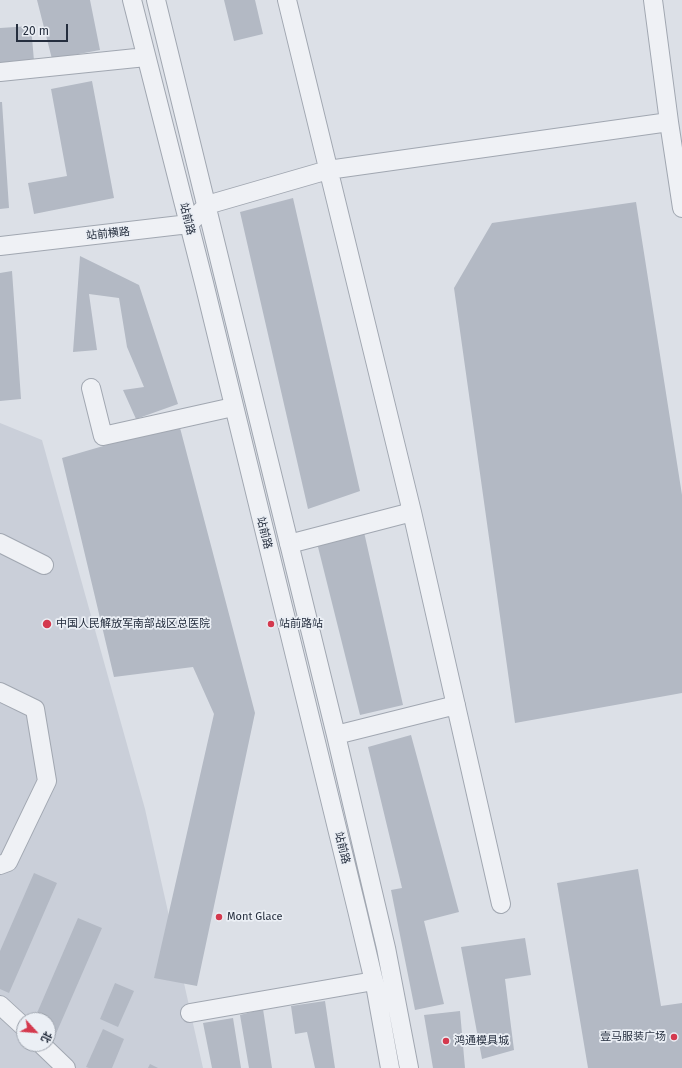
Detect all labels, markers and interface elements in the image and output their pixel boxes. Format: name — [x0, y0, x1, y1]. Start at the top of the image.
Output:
scale bar — [18, 16, 70, 42]
text: 20 m — [23, 24, 49, 38]
street label: 站前路 — [177, 201, 197, 237]
street label: 站前横路 — [85, 225, 131, 243]
street label: 站前路 — [254, 515, 274, 551]
place label: 中国人民解放军南部战区总医院 — [56, 617, 210, 631]
place label: 站前路站 — [279, 617, 323, 631]
marker: 中国人民解放军南部战区总医院 — [41, 618, 53, 630]
marker: 站前路站 — [266, 619, 276, 629]
street label: 站前路 — [332, 830, 352, 866]
place label: Mont Glace — [227, 910, 282, 924]
marker: Mont Glace — [214, 912, 224, 922]
north arrow — [16, 1012, 56, 1052]
text: 北 — [38, 1029, 55, 1045]
place label: 壹马服装广场 — [600, 1030, 666, 1044]
marker: 壹马服装广场 — [669, 1032, 679, 1042]
place label: 鸿通模具城 — [454, 1034, 509, 1048]
marker: 鸿通模具城 — [441, 1036, 451, 1046]

